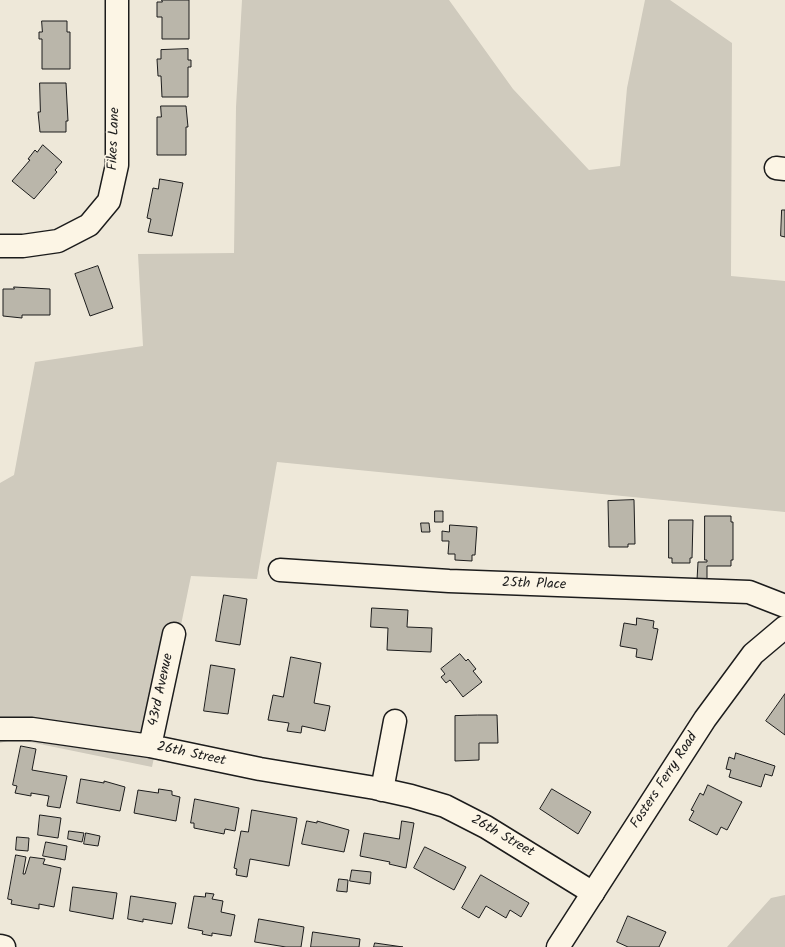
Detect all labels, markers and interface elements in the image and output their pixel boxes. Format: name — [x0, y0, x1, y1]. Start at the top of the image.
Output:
street label: Fikes Lane — [106, 107, 124, 171]
street label: 25th Place — [502, 575, 566, 595]
street label: 43rd Avenue — [146, 652, 178, 728]
street label: Fosters Ferry Road — [628, 730, 702, 832]
street label: 26th Street — [155, 740, 227, 770]
street label: 26th Street — [468, 812, 536, 862]

